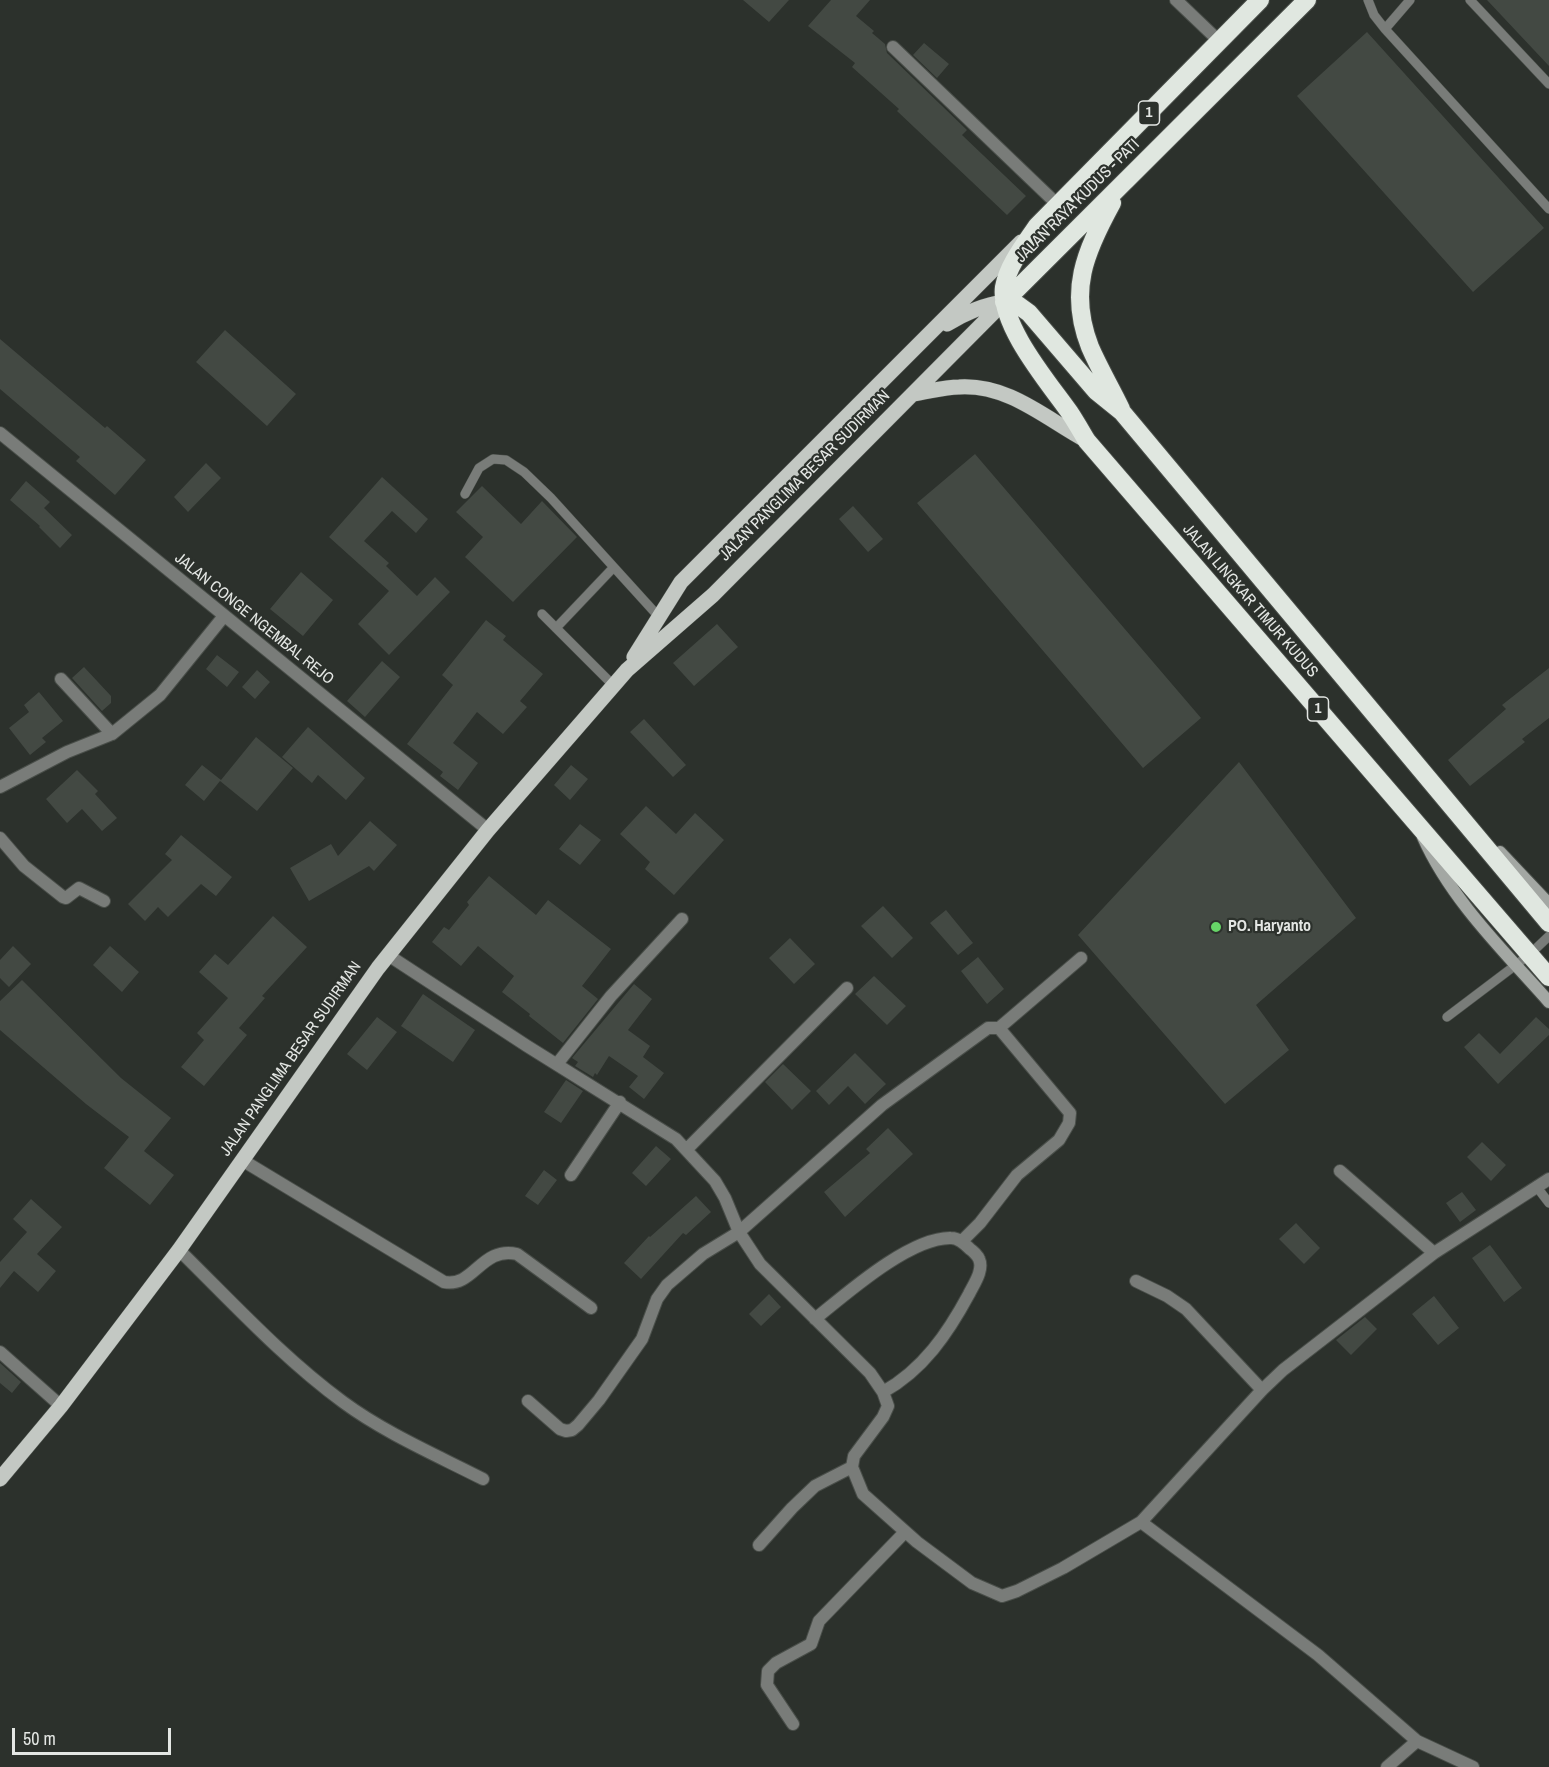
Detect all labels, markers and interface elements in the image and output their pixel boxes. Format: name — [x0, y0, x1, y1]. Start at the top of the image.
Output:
road number: 1 — [1138, 101, 1160, 125]
street label: JALAN RAYA KUDUS - PATI — [1012, 135, 1144, 267]
street label: JALAN PANGLIMA BESAR SUDIRMAN — [716, 387, 894, 565]
street label: JALAN LINGKAR TIMUR KUDUS — [1178, 520, 1322, 682]
street label: JALAN CONGE NGEMBAL REJO — [171, 549, 337, 689]
road number: 1 — [1308, 697, 1328, 721]
place label: PO. Haryanto — [1228, 917, 1311, 937]
marker: PO. Haryanto — [1209, 920, 1223, 934]
street label: JALAN PANGLIMA BESAR SUDIRMAN — [216, 958, 366, 1160]
scale bar — [15, 1716, 174, 1754]
text: 50 m — [23, 1726, 56, 1751]

